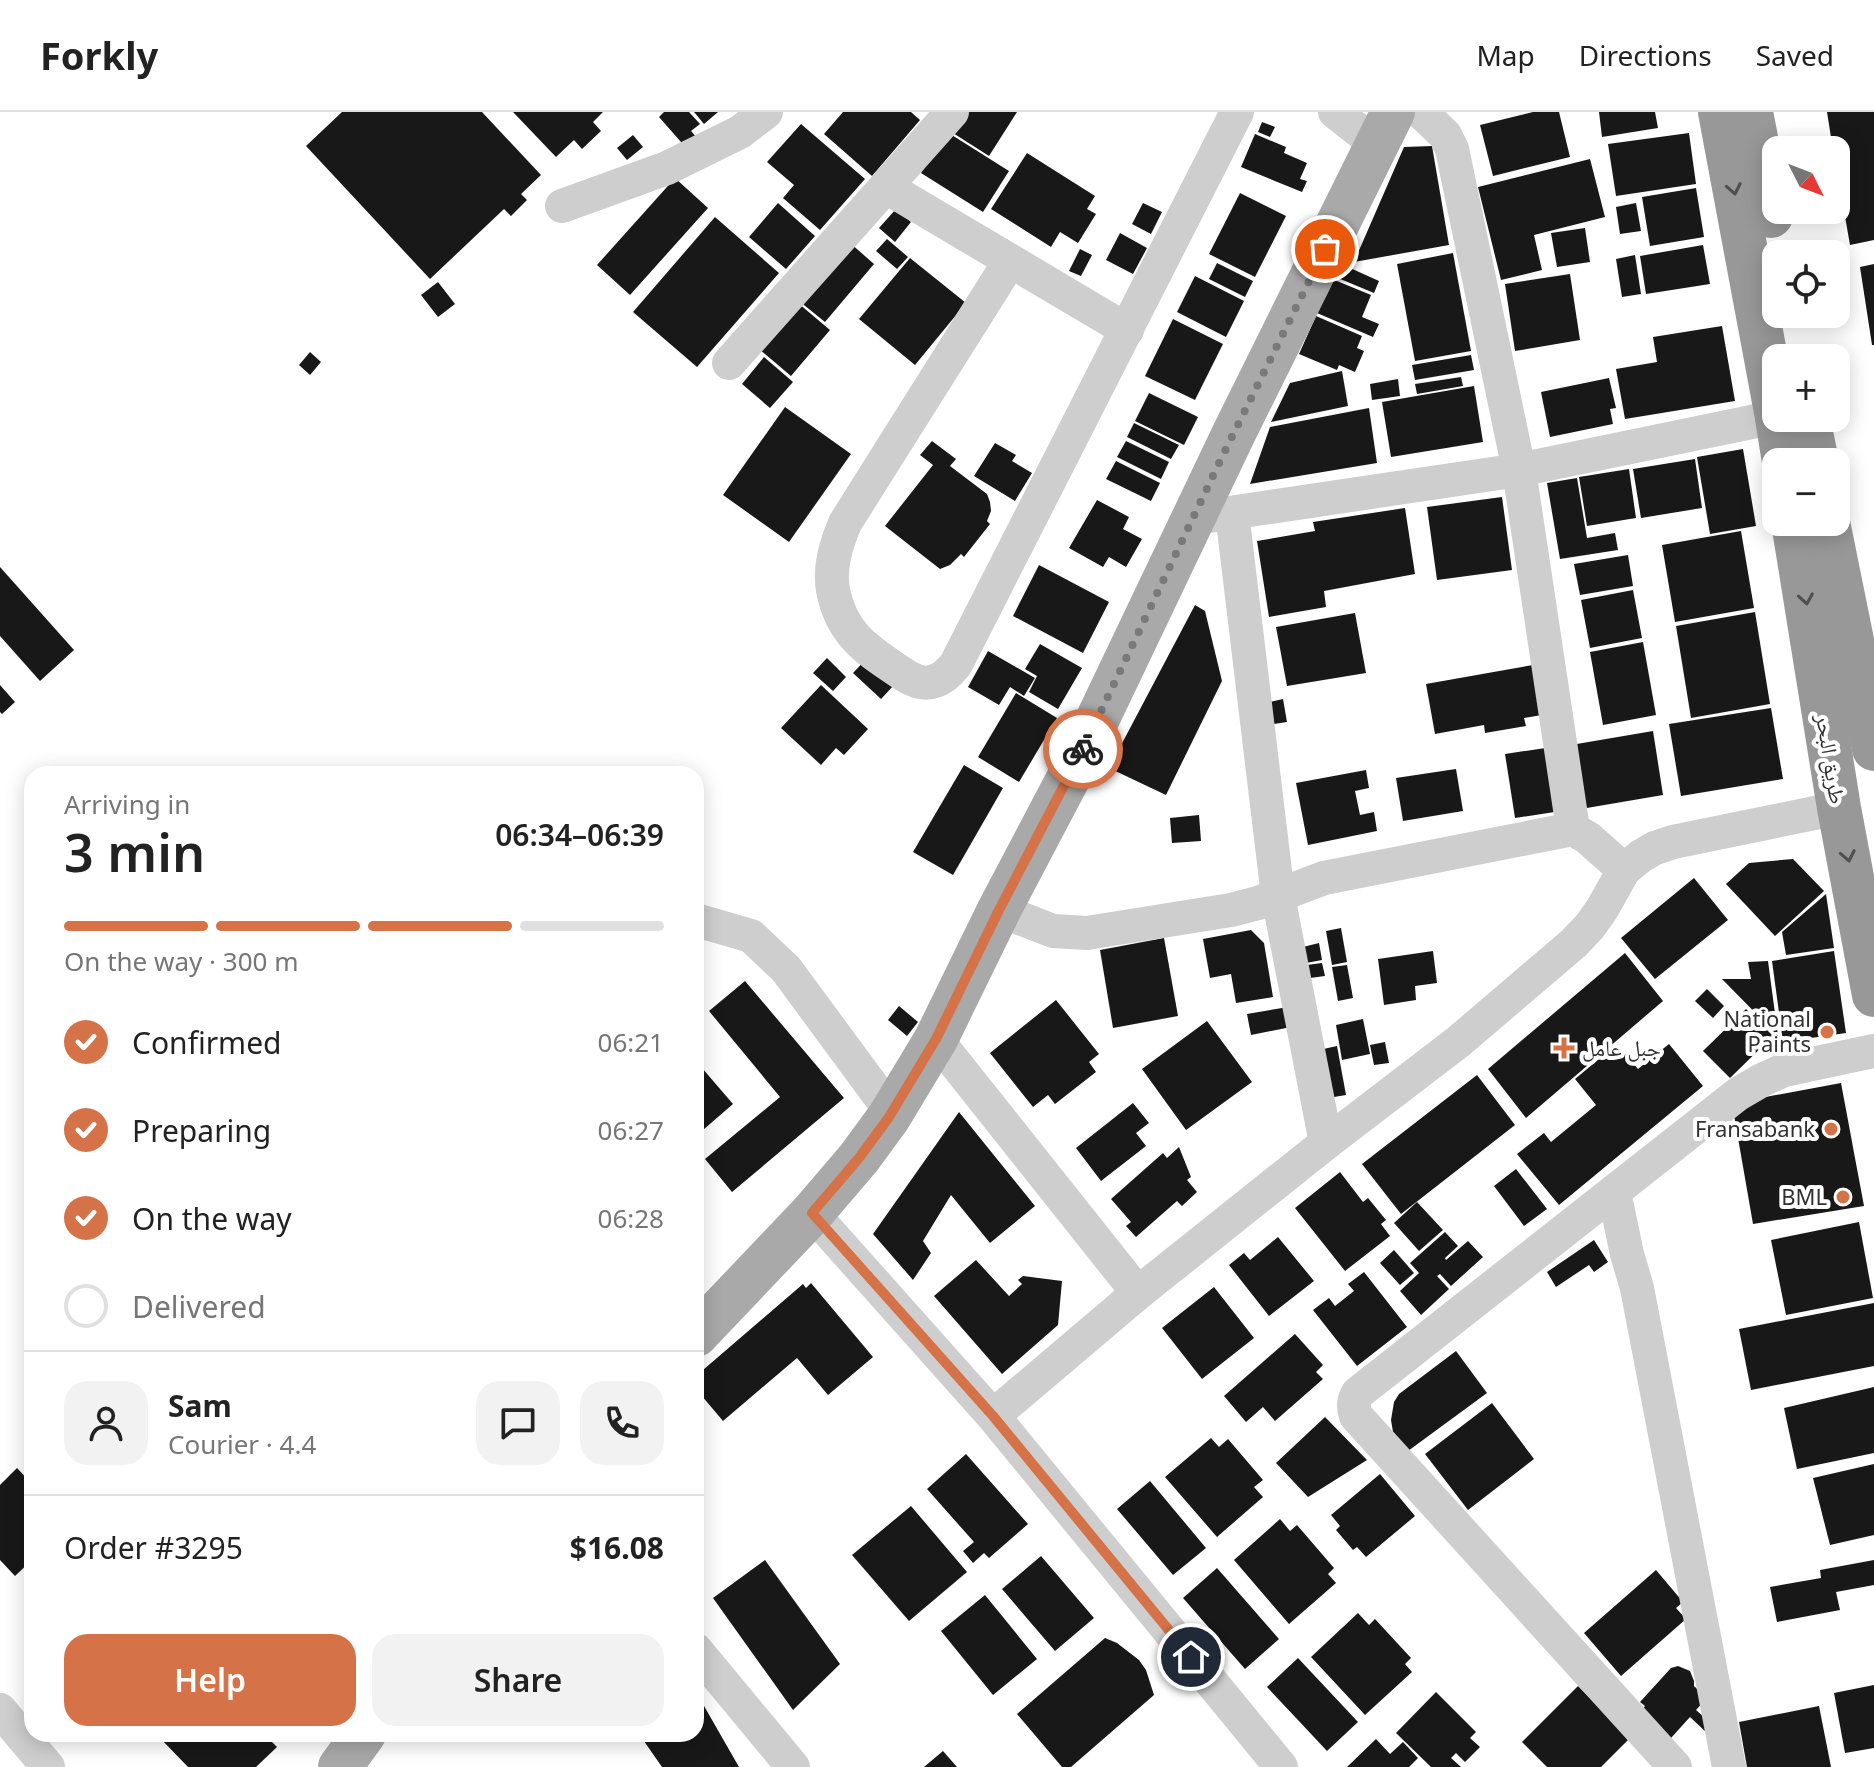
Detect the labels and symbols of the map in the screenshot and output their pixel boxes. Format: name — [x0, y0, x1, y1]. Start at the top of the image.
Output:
north arrow — [1762, 136, 1850, 224]
one-way arrow — [1725, 182, 1742, 195]
pin — [1291, 215, 1359, 283]
one-way arrow — [1796, 592, 1813, 606]
courier — [1043, 709, 1123, 789]
street label: طريق البحر — [1810, 711, 1854, 806]
one-way arrow — [1838, 849, 1855, 862]
place label: National Paints — [1723, 1003, 1811, 1058]
marker: National Paints — [1818, 1023, 1836, 1041]
place label: جبل عامل — [1582, 1032, 1661, 1062]
marker: جبل عامل — [1553, 1037, 1575, 1059]
place label: Fransabank — [1695, 1113, 1815, 1143]
marker: Fransabank — [1822, 1120, 1840, 1138]
place label: BML — [1781, 1181, 1827, 1211]
marker: BML — [1834, 1188, 1852, 1206]
pin — [1157, 1623, 1225, 1691]

